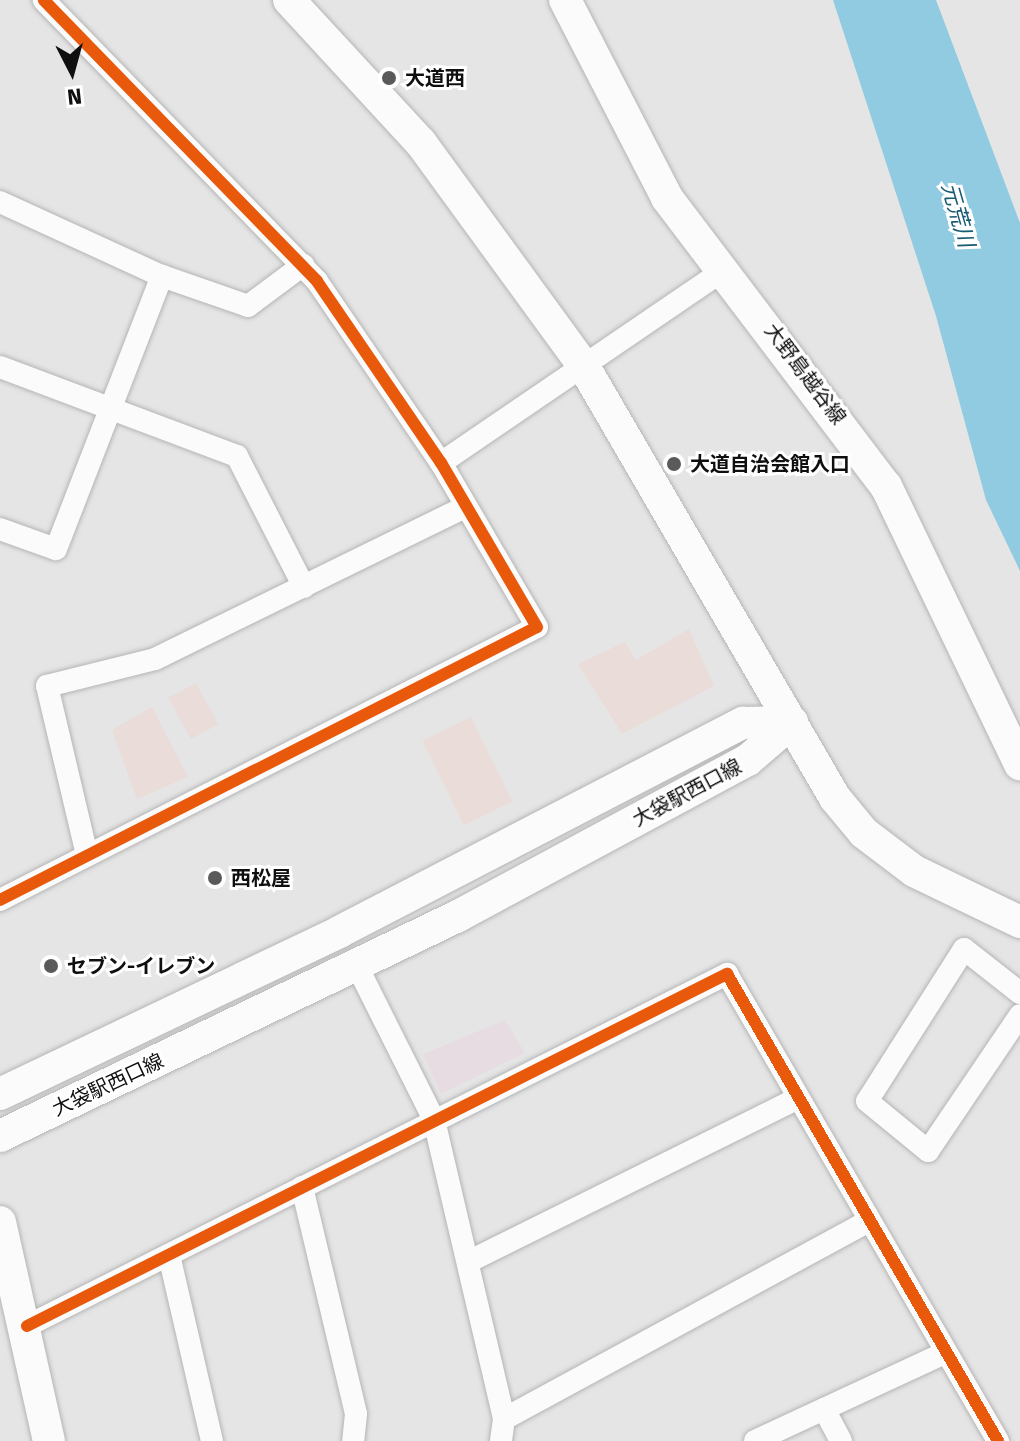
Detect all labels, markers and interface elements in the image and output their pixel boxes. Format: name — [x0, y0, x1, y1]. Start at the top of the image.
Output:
north arrow — [32, 32, 112, 112]
place label: 大道西 — [405, 66, 465, 90]
marker: 大道西 — [380, 69, 398, 87]
text: N — [66, 82, 83, 111]
water label: 元荒川 — [936, 180, 980, 250]
street label: 大野島越谷線 — [759, 319, 851, 429]
place label: 大道自治会館入口 — [690, 452, 850, 476]
marker: 大道自治会館入口 — [665, 455, 683, 473]
street label: 大袋駅西口線 — [628, 754, 746, 832]
place label: 西松屋 — [231, 866, 291, 890]
marker: 西松屋 — [206, 869, 224, 887]
place label: セブン-イレブン — [67, 954, 215, 978]
marker: セブン-イレブン — [42, 957, 60, 975]
street label: 大袋駅西口線 — [49, 1049, 167, 1121]

